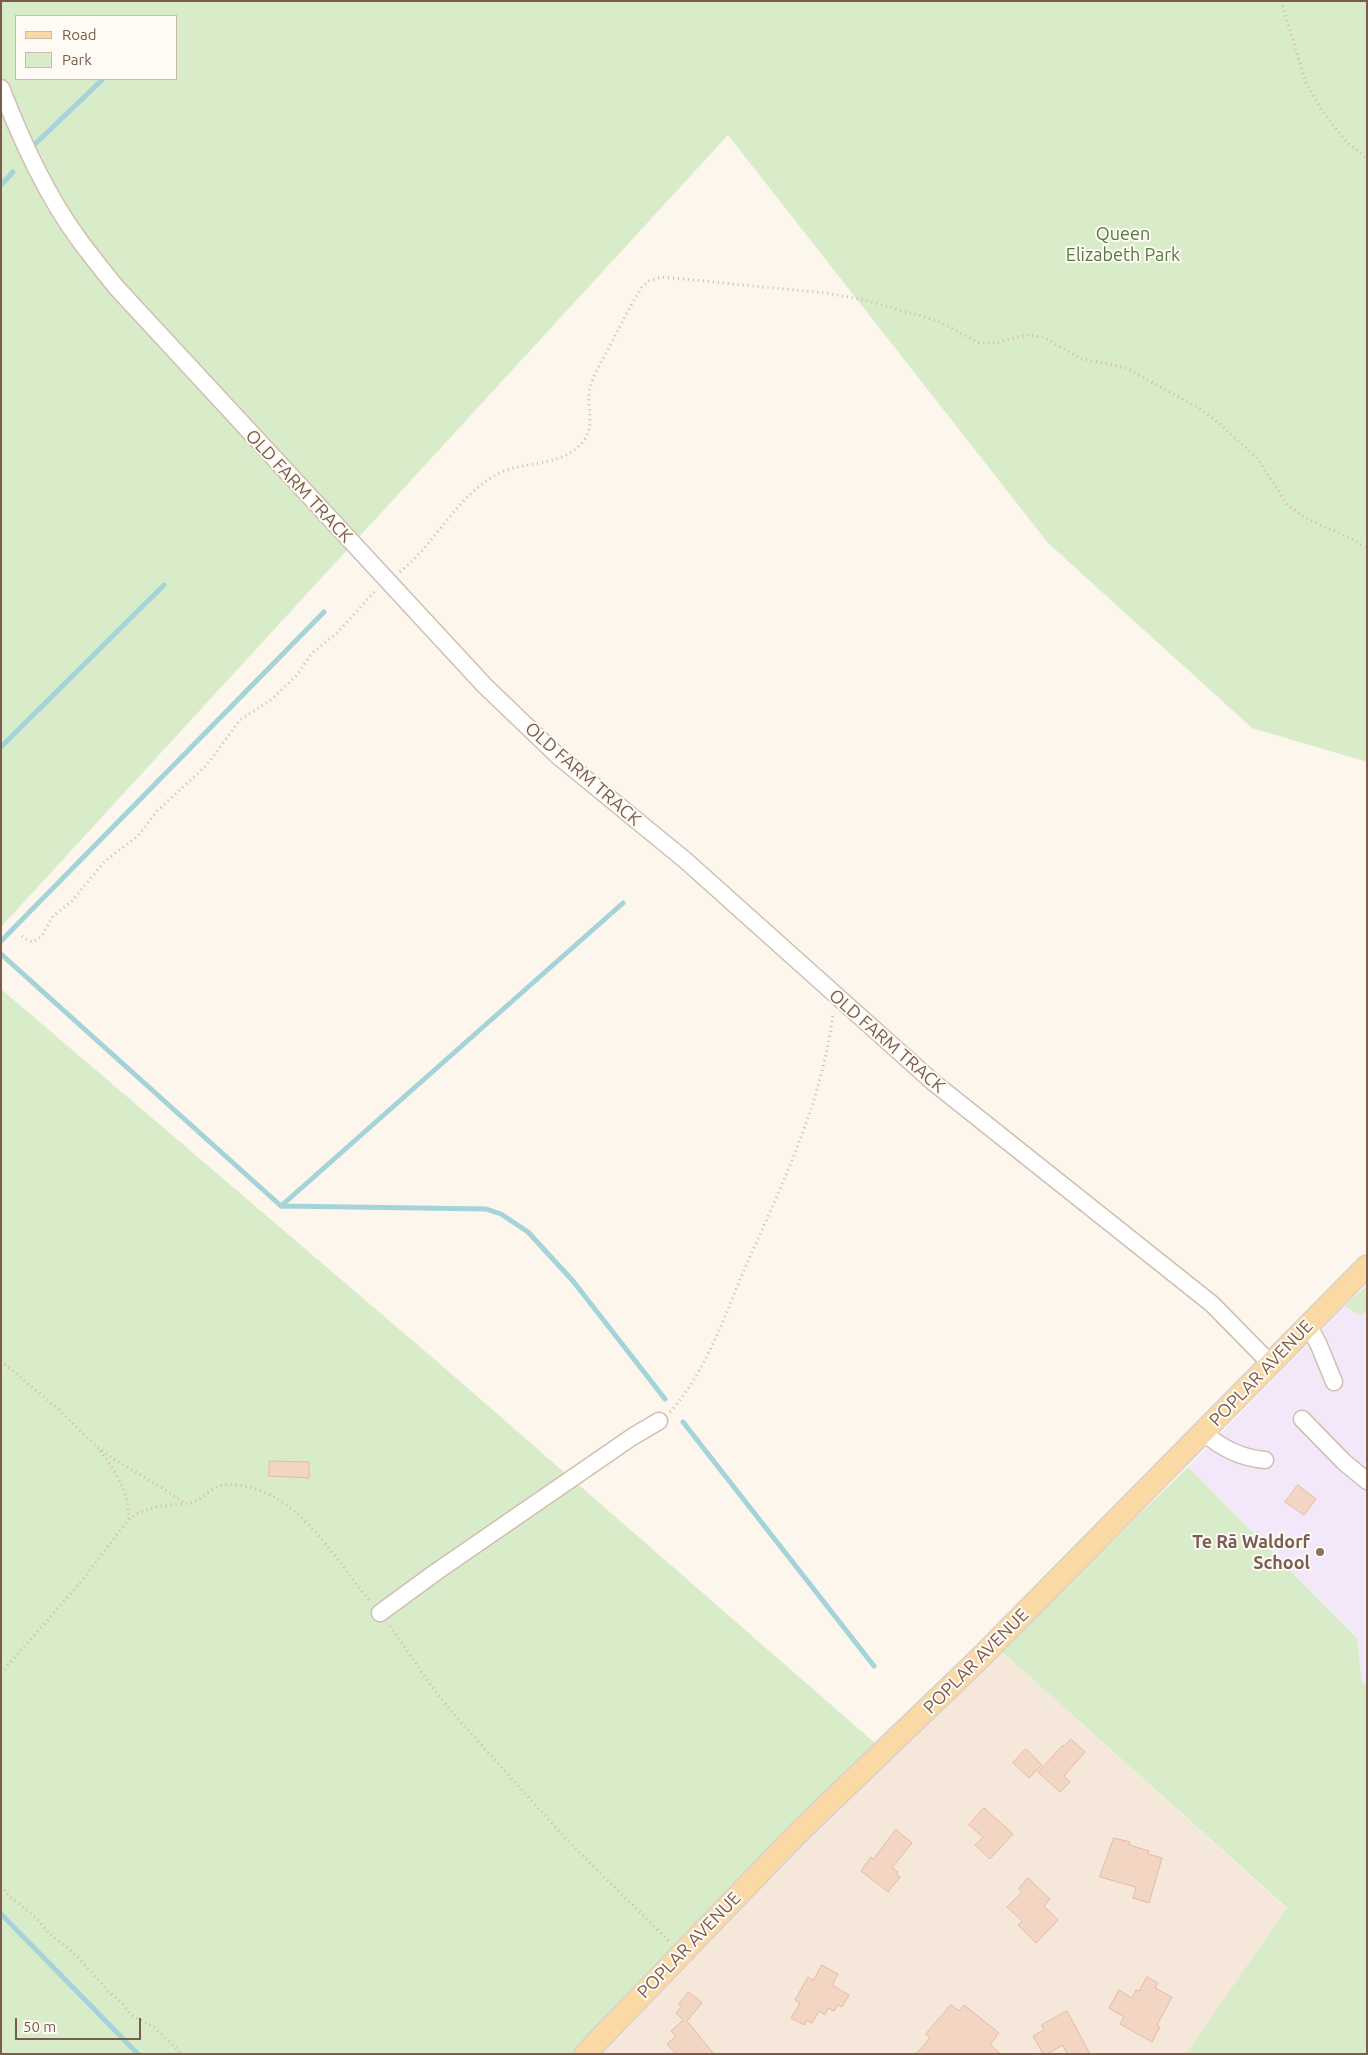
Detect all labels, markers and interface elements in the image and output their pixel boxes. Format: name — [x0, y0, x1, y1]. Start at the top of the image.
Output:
legend — [15, 15, 178, 80]
text: Road — [62, 26, 97, 43]
text: Park — [62, 51, 92, 68]
park label: Queen Elizabeth Park — [1066, 223, 1180, 266]
street label: OLD FARM TRACK — [241, 425, 357, 547]
street label: OLD FARM TRACK — [521, 718, 645, 830]
street label: OLD FARM TRACK — [825, 985, 949, 1097]
street label: POPLAR AVENUE — [1205, 1315, 1317, 1431]
place label: Te Rā Waldorf School — [1192, 1531, 1310, 1574]
marker: Te Rā Waldorf School — [1314, 1546, 1326, 1558]
street label: POPLAR AVENUE — [919, 1604, 1033, 1718]
street label: POPLAR AVENUE — [633, 1887, 745, 2003]
scale bar — [18, 2008, 144, 2040]
text: 50 m — [23, 2018, 56, 2035]

